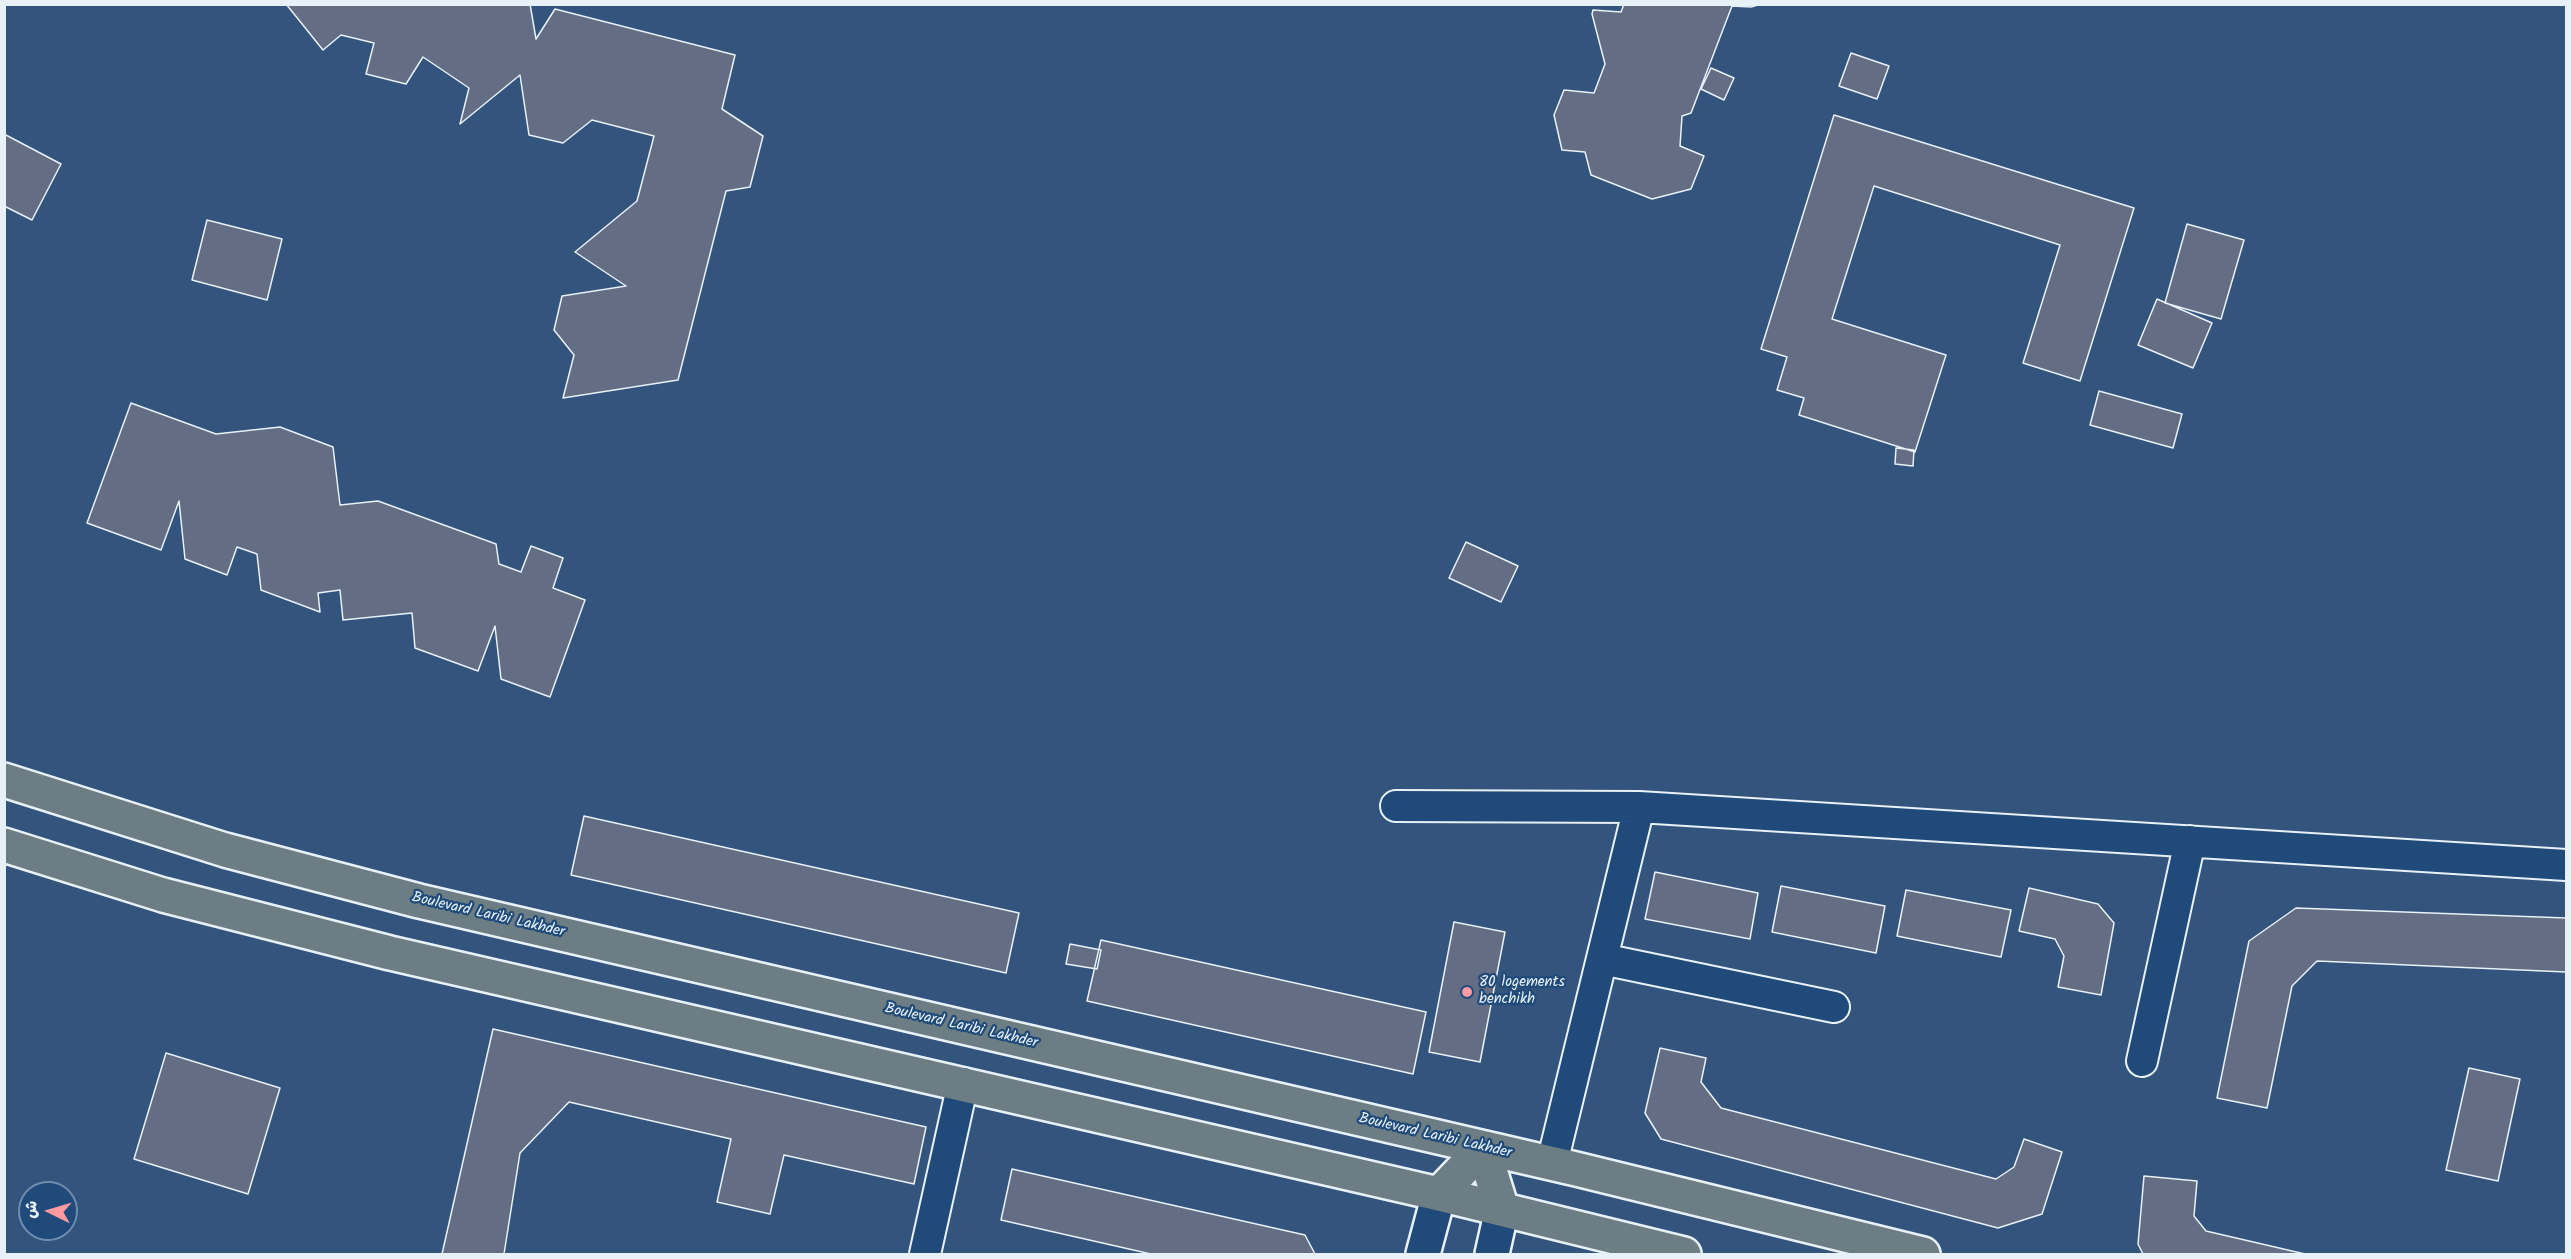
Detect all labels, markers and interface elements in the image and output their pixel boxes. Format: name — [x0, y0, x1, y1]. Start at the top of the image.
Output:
street label: Boulevard Laribi Lakhder — [410, 890, 566, 942]
place label: 80 logements benchikh — [1479, 974, 1565, 1009]
marker: 80 logements benchikh — [1460, 985, 1474, 999]
street label: Boulevard Laribi Lakhder — [883, 1001, 1039, 1053]
street label: Boulevard Laribi Lakhder — [1357, 1111, 1513, 1163]
north arrow — [18, 1181, 78, 1241]
text: ش — [18, 1200, 45, 1219]

